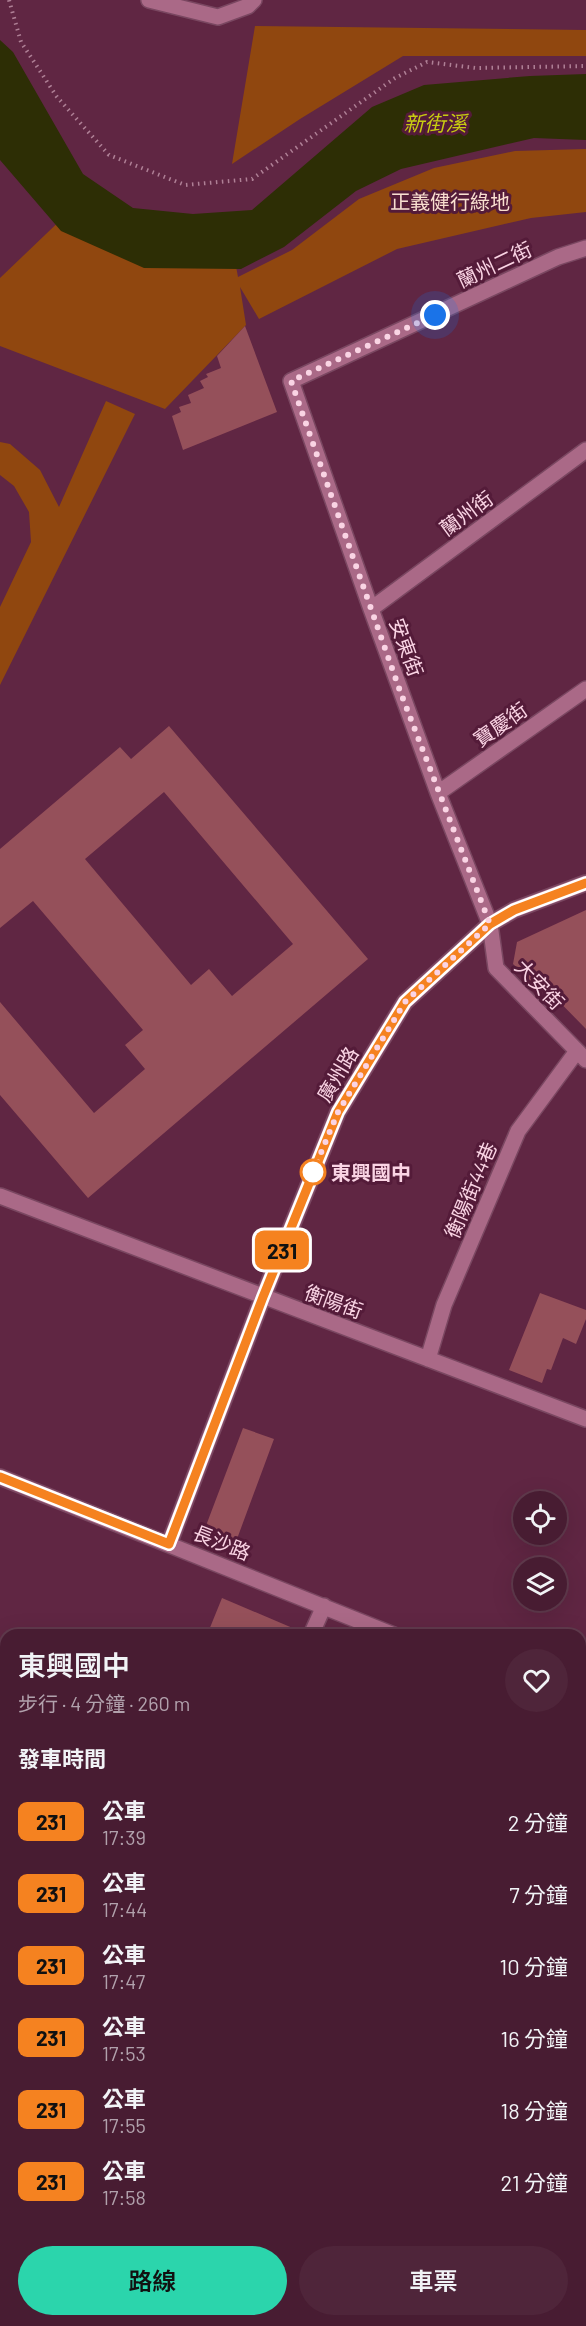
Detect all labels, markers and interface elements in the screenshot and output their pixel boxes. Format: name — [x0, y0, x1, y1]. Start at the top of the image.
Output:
water label: 新街溪 — [404, 110, 469, 135]
park label: 正義健行綠地 — [390, 189, 510, 213]
street label: 蘭州二街 — [453, 236, 535, 292]
your location — [420, 300, 450, 330]
street label: 蘭州街 — [435, 486, 497, 540]
street label: 安東街 — [385, 615, 429, 679]
street label: 寶慶街 — [469, 697, 531, 751]
street label: 大安街 — [511, 954, 569, 1014]
street label: 廣州路 — [311, 1042, 363, 1106]
street label: 衡陽街44巷 — [439, 1138, 501, 1242]
marker: 東興國中 — [300, 1159, 326, 1185]
place label: 東興國中 — [331, 1160, 411, 1184]
line badge: 231 — [248, 1230, 316, 1270]
text: 231 — [267, 1238, 297, 1263]
street label: 衡陽街 — [302, 1279, 366, 1323]
map controls — [513, 1491, 567, 1611]
button: locate — [513, 1491, 567, 1545]
street label: 長沙路 — [190, 1520, 254, 1564]
button: layers — [513, 1557, 567, 1611]
text: 東興國中 — [18, 1648, 130, 1682]
button: heart — [505, 1649, 568, 1712]
text: 步行 · 4 分鐘 · 260 m — [18, 1691, 190, 1715]
text: 發車時間 — [18, 1745, 106, 1771]
text: 公車 — [102, 1797, 146, 1823]
text: 231 — [36, 1809, 66, 1834]
text: 2 分鐘 — [508, 1809, 568, 1835]
text: 17:39 — [102, 1825, 146, 1849]
text: 公車 — [102, 1869, 146, 1895]
text: 231 — [36, 1881, 66, 1906]
text: 7 分鐘 — [509, 1881, 568, 1907]
text: 17:44 — [102, 1897, 147, 1921]
text: 公車 — [102, 1941, 146, 1967]
text: 231 — [36, 1953, 66, 1978]
text: 10 分鐘 — [499, 1953, 568, 1979]
text: 17:47 — [102, 1969, 145, 1993]
text: 公車 — [102, 2013, 146, 2039]
text: 231 — [36, 2025, 66, 2050]
text: 16 分鐘 — [501, 2025, 568, 2051]
text: 17:53 — [102, 2041, 146, 2065]
text: 公車 — [102, 2085, 146, 2111]
text: 231 — [36, 2097, 66, 2122]
text: 18 分鐘 — [500, 2097, 568, 2123]
text: 17:55 — [102, 2113, 146, 2137]
text: 公車 — [102, 2157, 146, 2183]
text: 231 — [36, 2169, 66, 2194]
text: 21 分鐘 — [500, 2169, 568, 2195]
text: 17:58 — [102, 2185, 146, 2209]
button: 路線 — [18, 2246, 287, 2315]
button: 車票 — [299, 2246, 568, 2315]

